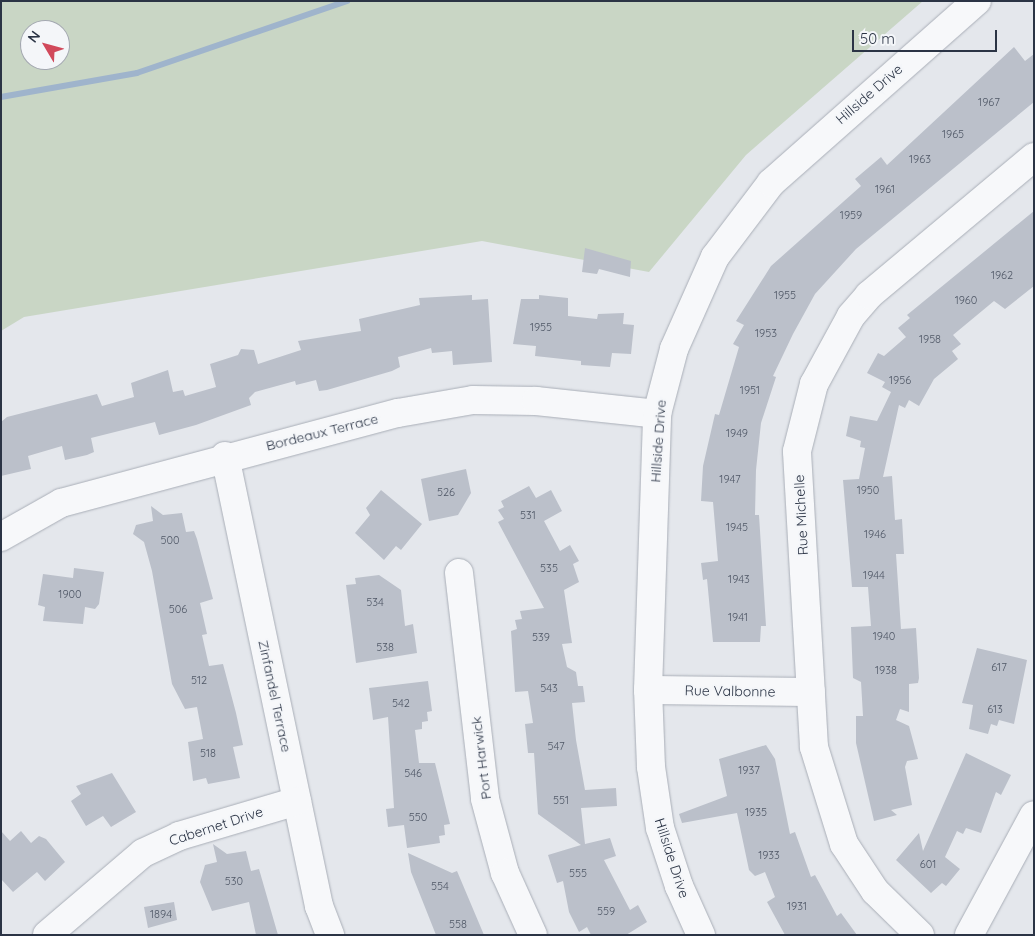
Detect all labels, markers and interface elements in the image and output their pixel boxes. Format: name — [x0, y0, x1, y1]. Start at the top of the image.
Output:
north arrow — [20, 20, 70, 70]
scale bar — [855, 20, 1000, 52]
text: N — [24, 27, 44, 46]
text: 50 m — [860, 29, 895, 48]
street label: Hillside Drive — [832, 60, 906, 128]
house number: 1967 — [978, 95, 1000, 109]
house number: 1965 — [942, 127, 964, 141]
house number: 1963 — [909, 152, 931, 166]
house number: 1961 — [875, 182, 895, 196]
house number: 1959 — [840, 208, 862, 222]
house number: 1962 — [991, 268, 1013, 282]
house number: 1955 — [774, 288, 796, 302]
house number: 1960 — [955, 293, 977, 307]
house number: 1955 — [530, 320, 552, 334]
house number: 1953 — [755, 326, 777, 340]
house number: 1958 — [919, 332, 941, 346]
house number: 1956 — [889, 373, 911, 387]
house number: 1951 — [740, 383, 760, 397]
street label: Hillside Drive — [647, 399, 669, 483]
street label: Bordeaux Terrace — [264, 410, 380, 454]
house number: 1949 — [726, 426, 748, 440]
house number: 1947 — [719, 472, 741, 486]
street label: Rue Michelle — [790, 474, 812, 556]
house number: 1950 — [857, 483, 879, 497]
house number: 526 — [437, 485, 455, 499]
house number: 531 — [520, 508, 536, 522]
house number: 1945 — [726, 520, 748, 534]
house number: 1946 — [864, 527, 886, 541]
house number: 500 — [160, 533, 180, 547]
house number: 535 — [540, 561, 558, 575]
house number: 1944 — [863, 568, 885, 582]
house number: 1943 — [728, 572, 750, 586]
house number: 1900 — [58, 587, 82, 601]
house number: 534 — [366, 595, 384, 609]
house number: 506 — [169, 602, 187, 616]
house number: 1941 — [728, 610, 748, 624]
house number: 1940 — [873, 629, 895, 643]
house number: 539 — [532, 630, 550, 644]
street label: Zinfandel Terrace — [255, 638, 295, 754]
house number: 538 — [376, 640, 394, 654]
house number: 617 — [991, 660, 1007, 674]
house number: 1938 — [875, 663, 897, 677]
house number: 512 — [191, 673, 207, 687]
house number: 543 — [540, 681, 558, 695]
street label: Rue Valbonne — [684, 682, 776, 700]
house number: 542 — [392, 696, 410, 710]
house number: 613 — [987, 702, 1003, 716]
street label: Port Harwick — [468, 716, 494, 800]
house number: 547 — [547, 739, 565, 753]
house number: 518 — [200, 746, 216, 760]
house number: 1937 — [738, 763, 760, 777]
house number: 546 — [404, 766, 422, 780]
house number: 551 — [553, 793, 569, 807]
street label: Cabernet Drive — [167, 803, 265, 849]
house number: 1935 — [745, 805, 767, 819]
house number: 550 — [409, 810, 427, 824]
street label: Hillside Drive — [651, 816, 693, 900]
house number: 1933 — [758, 848, 780, 862]
house number: 601 — [920, 857, 936, 871]
house number: 555 — [569, 866, 587, 880]
house number: 530 — [225, 874, 243, 888]
house number: 554 — [431, 879, 449, 893]
house number: 1931 — [787, 899, 807, 913]
house number: 559 — [597, 904, 615, 918]
house number: 1894 — [150, 907, 172, 921]
house number: 558 — [449, 917, 467, 931]

